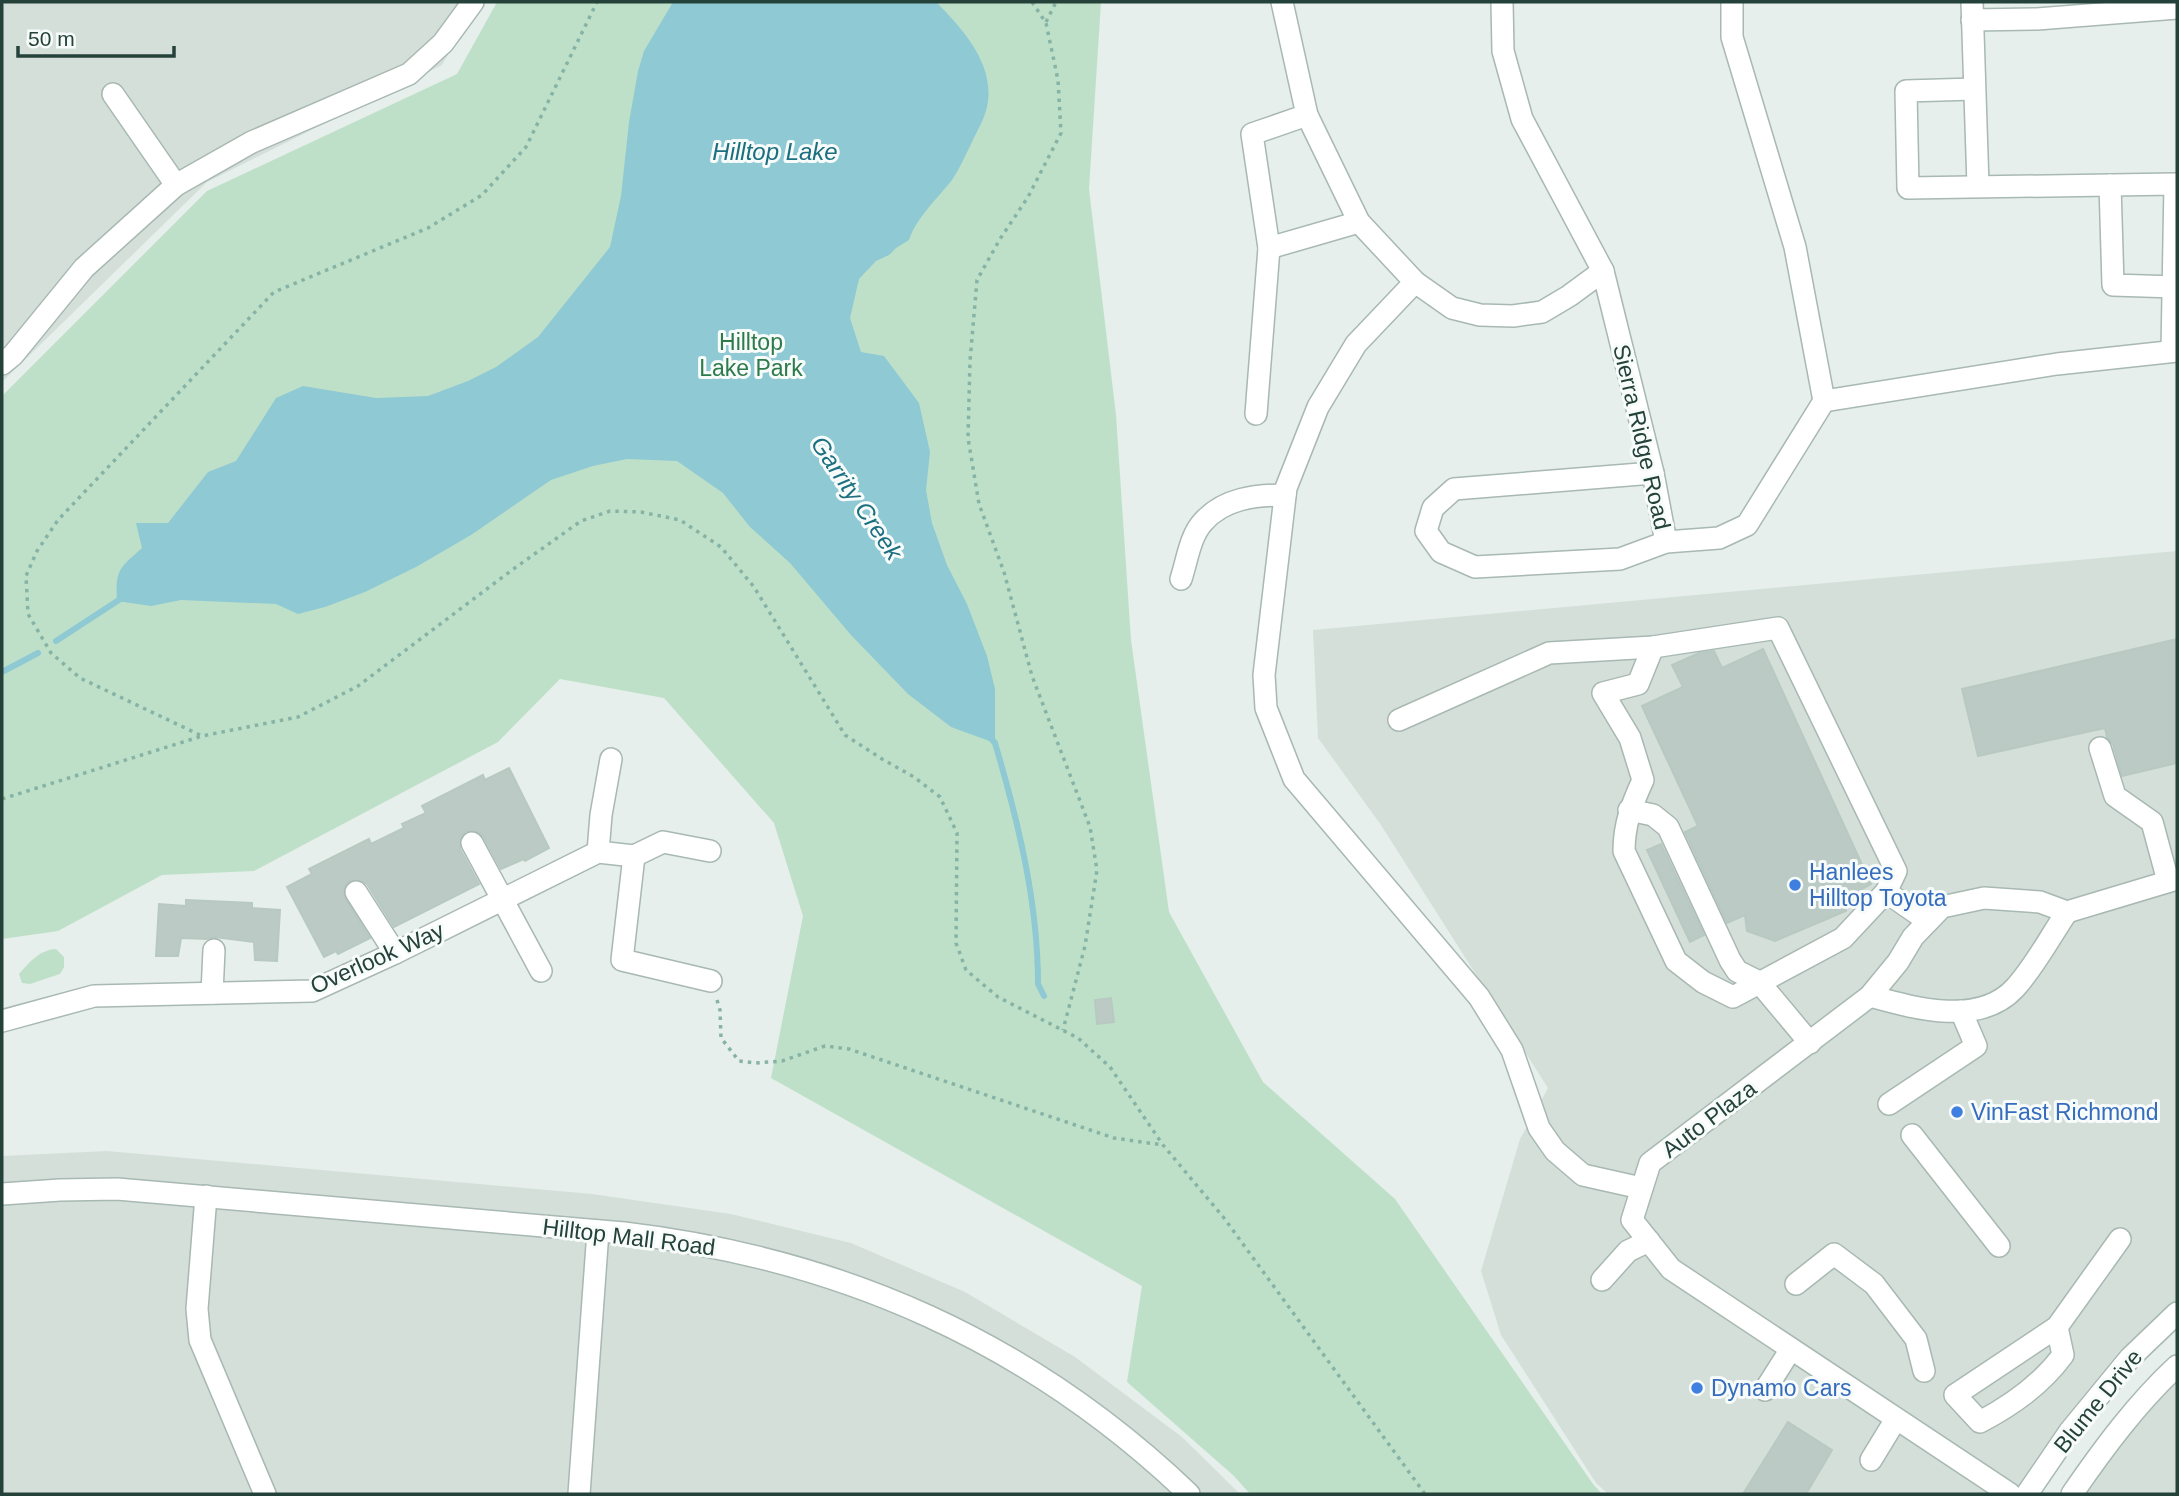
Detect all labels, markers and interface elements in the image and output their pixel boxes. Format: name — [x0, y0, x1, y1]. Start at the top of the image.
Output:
scale bar — [18, 14, 173, 58]
text: 50 m — [28, 27, 75, 50]
water label: Hilltop Lake — [712, 138, 838, 165]
park label: Hilltop Lake Park — [699, 329, 803, 381]
street label: Sierra Ridge Road — [1608, 342, 1676, 532]
water label: Garrity Creek — [806, 431, 909, 566]
place label: Hanlees Hilltop Toyota — [1809, 859, 1947, 911]
marker: Hanlees Hilltop Toyota — [1787, 877, 1803, 893]
street label: Overlook Way — [306, 917, 448, 999]
street label: Auto Plaza — [1657, 1075, 1761, 1163]
place label: VinFast Richmond — [1971, 1099, 2159, 1125]
marker: VinFast Richmond — [1949, 1104, 1965, 1120]
street label: Hilltop Mall Road — [541, 1214, 717, 1260]
street label: Blume Drive — [2048, 1344, 2148, 1458]
place label: Dynamo Cars — [1711, 1375, 1852, 1401]
marker: Dynamo Cars — [1689, 1380, 1705, 1396]

